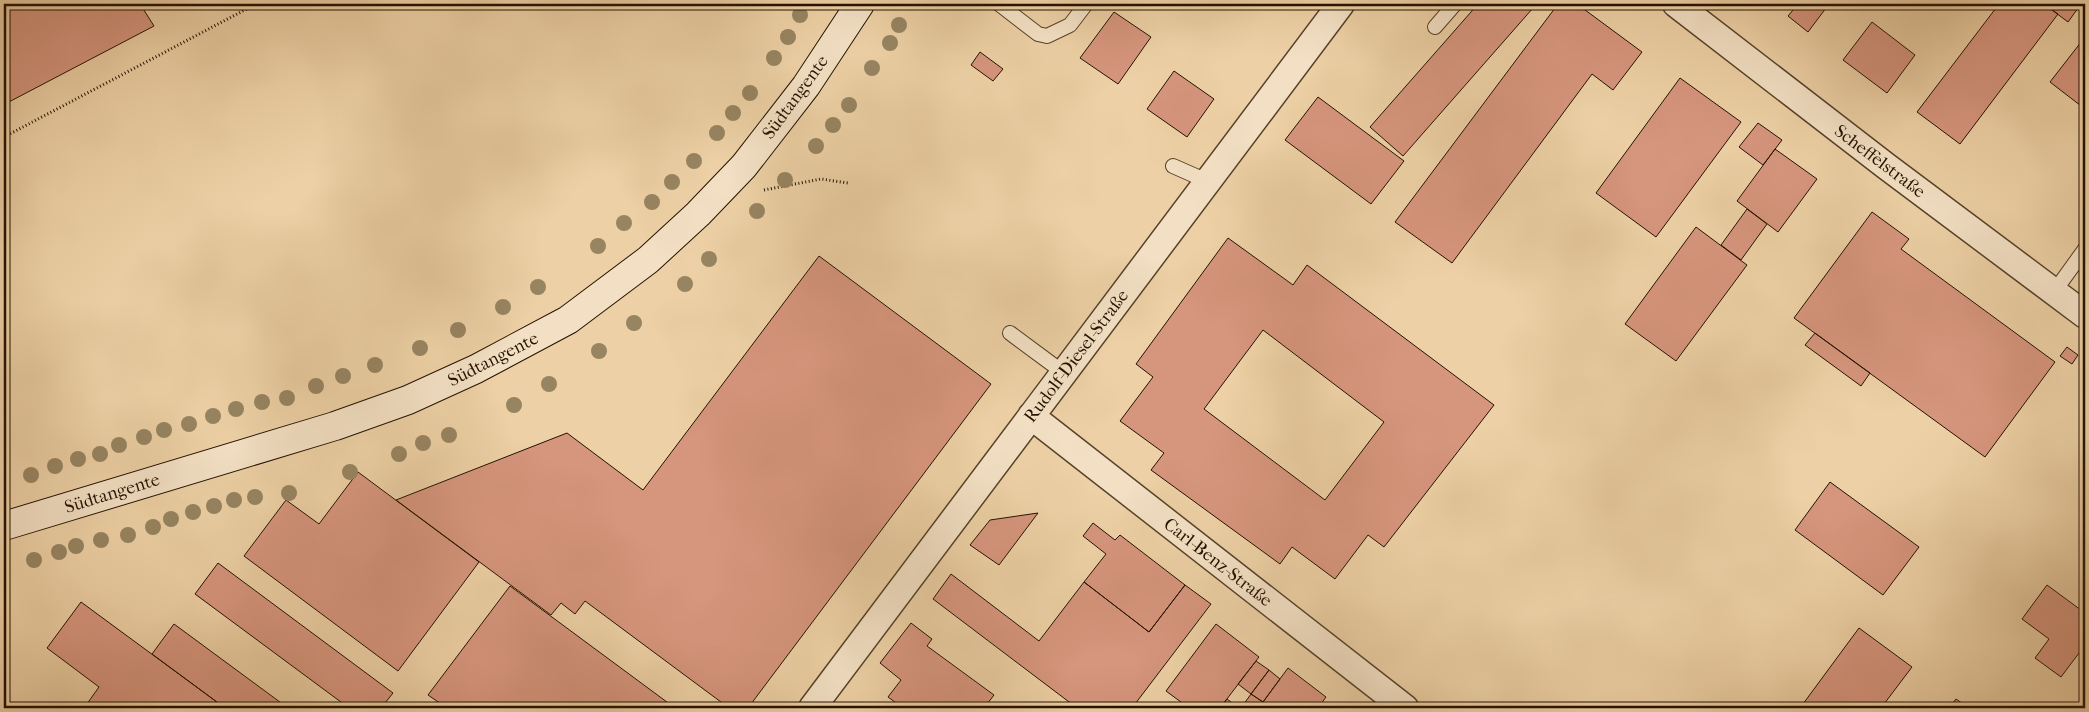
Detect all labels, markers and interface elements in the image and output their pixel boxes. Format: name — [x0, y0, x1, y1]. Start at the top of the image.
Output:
street label: Südtangente — [758, 51, 833, 143]
street label: Scheffelstraße — [1830, 120, 1929, 202]
street label: Rudolf-Diesel-Straße — [1020, 286, 1133, 427]
street label: Südtangente — [445, 328, 542, 391]
street label: Südtangente — [62, 469, 162, 518]
street label: Carl-Benz-Straße — [1159, 514, 1276, 611]

